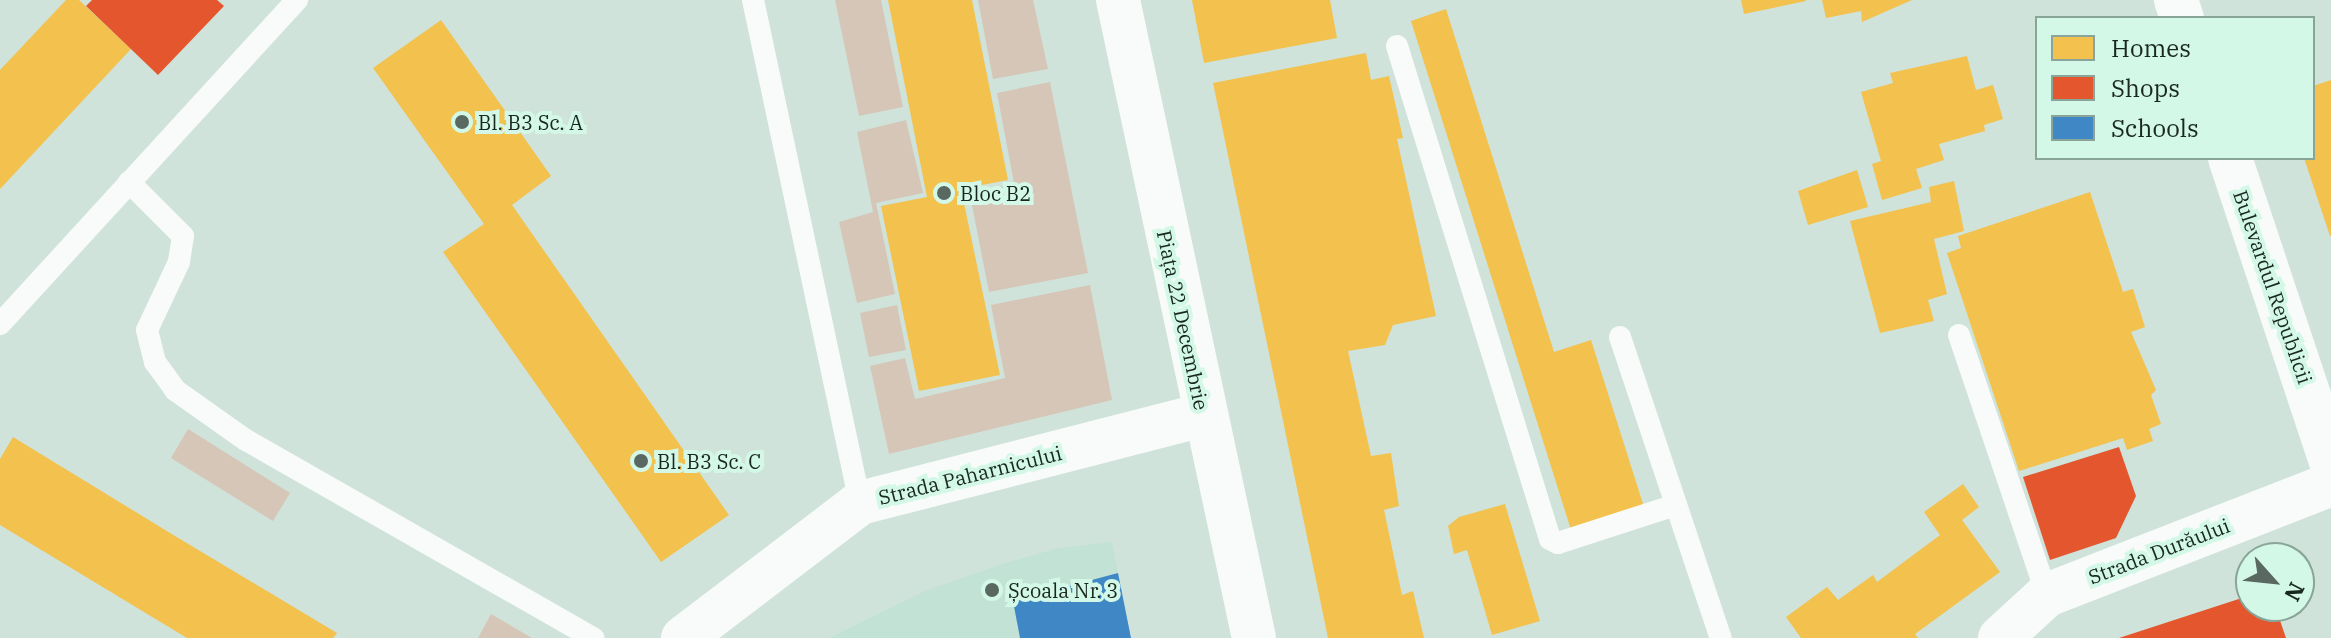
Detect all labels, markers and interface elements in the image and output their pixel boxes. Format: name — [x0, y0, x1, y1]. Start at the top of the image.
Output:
legend — [2035, 16, 2315, 160]
text: Homes — [2111, 32, 2191, 64]
text: Shops — [2111, 72, 2180, 104]
place label: Bl. B3 Sc. A — [478, 110, 583, 134]
text: Schools — [2111, 112, 2199, 144]
marker: Bl. B3 Sc. A — [453, 113, 471, 131]
place label: Bloc B2 — [960, 181, 1031, 205]
marker: Bloc B2 — [935, 184, 953, 202]
street label: Bulevardul Republicii — [2229, 187, 2317, 387]
street label: Piața 22 Decembrie — [1152, 228, 1214, 412]
street label: Strada Paharnicului — [876, 441, 1064, 509]
place label: Bl. B3 Sc. C — [657, 449, 761, 473]
marker: Bl. B3 Sc. C — [632, 452, 650, 470]
street label: Strada Durăului — [2085, 513, 2233, 589]
north arrow — [2235, 542, 2315, 622]
place label: Școala Nr. 3 — [1008, 578, 1118, 602]
text: N — [2278, 578, 2312, 607]
marker: Școala Nr. 3 — [983, 581, 1001, 599]

